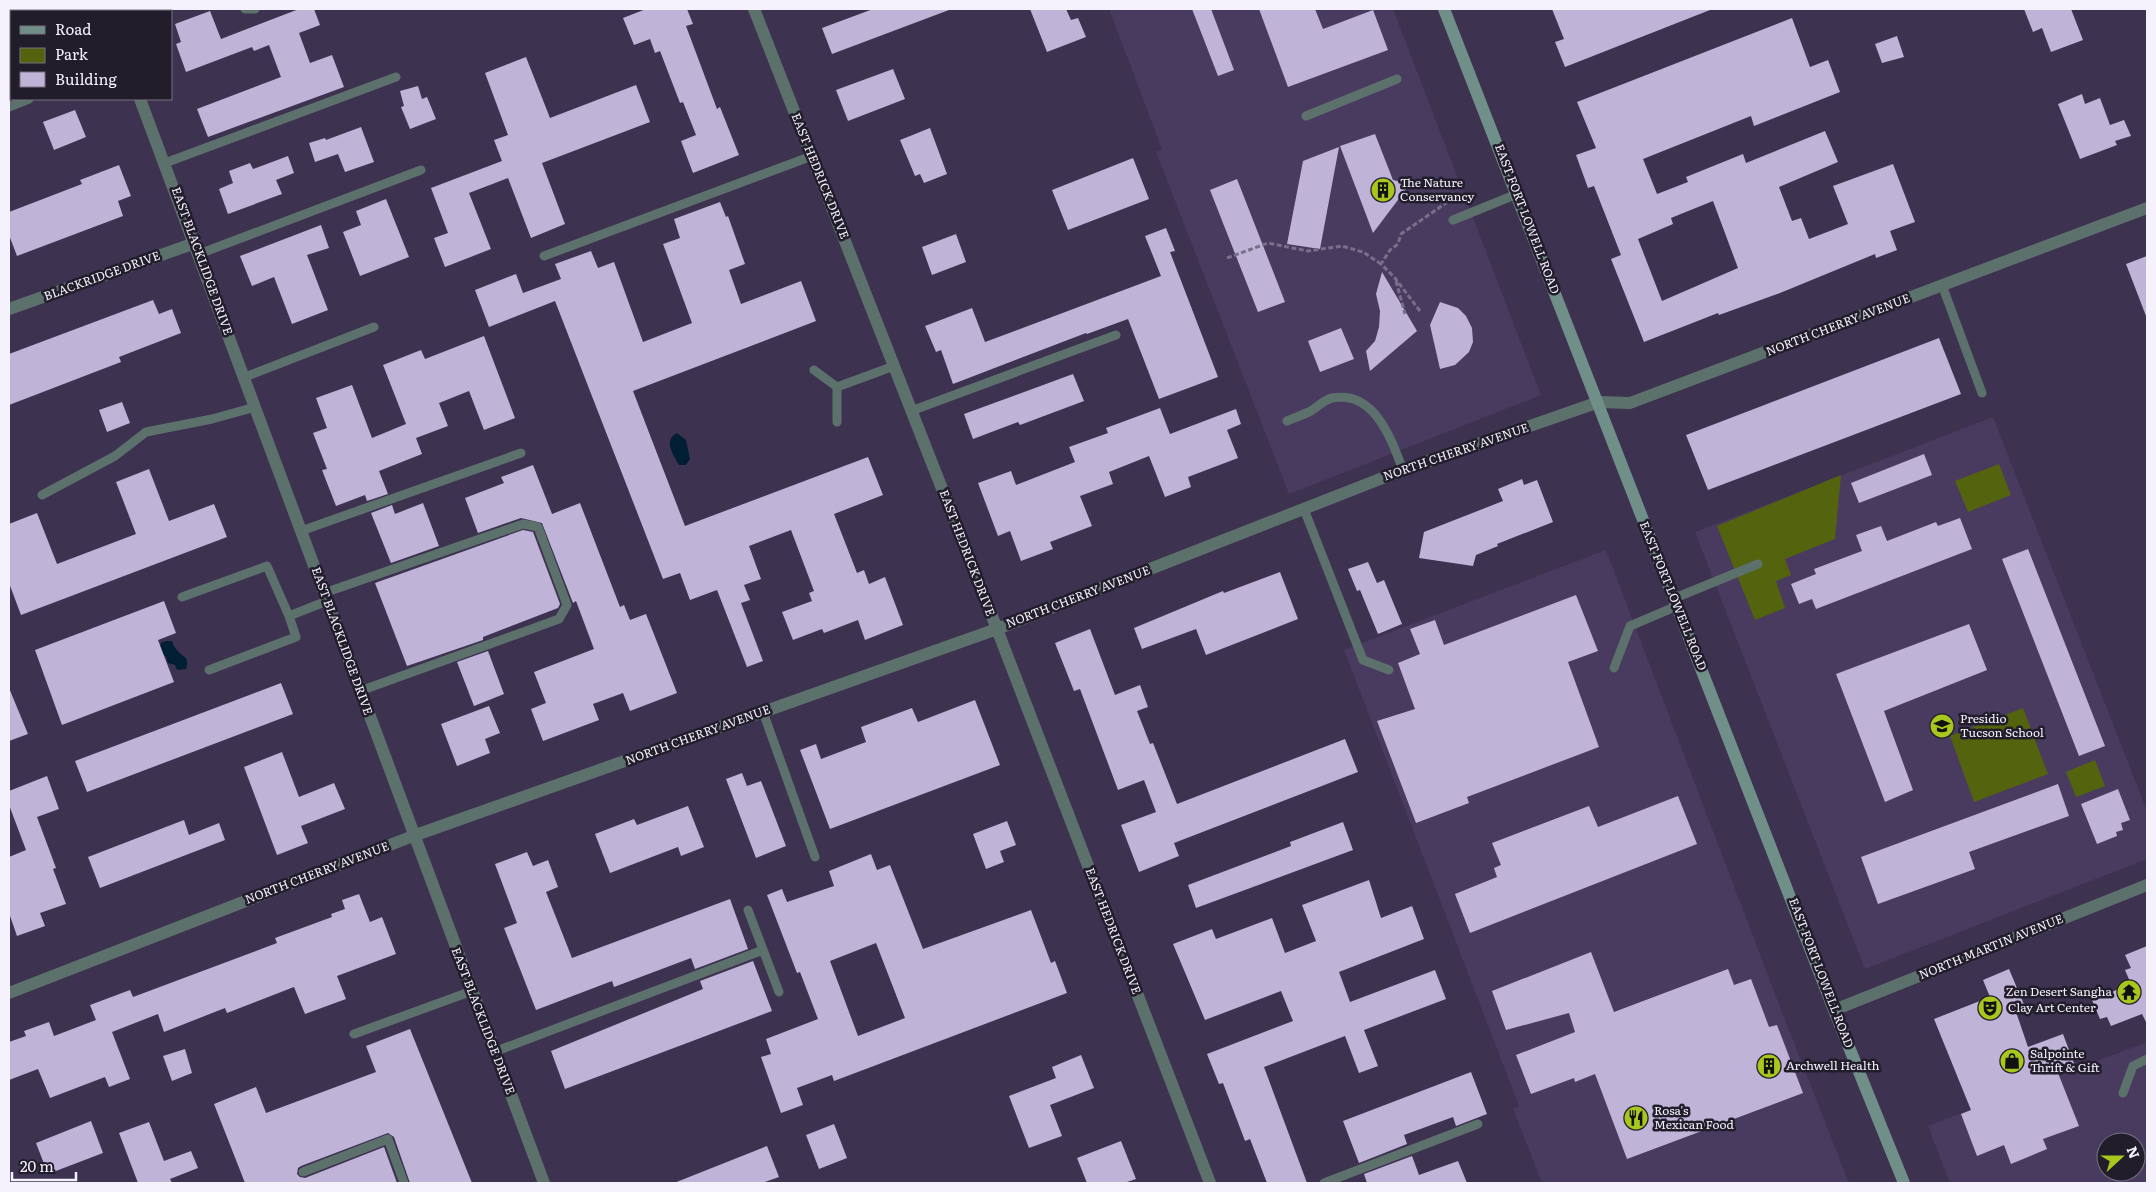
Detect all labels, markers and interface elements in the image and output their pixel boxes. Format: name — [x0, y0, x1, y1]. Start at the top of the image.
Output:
legend — [10, 10, 172, 100]
text: Road — [55, 17, 91, 40]
text: Park — [55, 42, 89, 65]
text: Building — [55, 67, 117, 90]
street label: EAST HEDRICK DRIVE — [787, 110, 855, 242]
street label: EAST FORT LOWELL ROAD — [1491, 141, 1565, 296]
place label: The Nature Conservancy — [1400, 173, 1474, 205]
building icon: The Nature Conservancy — [1370, 177, 1396, 203]
street label: EAST BLACKLIDGE DRIVE — [168, 184, 238, 338]
street label: BLACKRIDGE DRIVE — [41, 245, 163, 305]
street label: NORTH CHERRY AVENUE — [1763, 288, 1913, 360]
street label: NORTH CHERRY AVENUE — [1380, 418, 1531, 484]
street label: EAST HEDRICK DRIVE — [935, 487, 1001, 619]
street label: EAST FORT LOWELL ROAD — [1636, 518, 1712, 673]
street label: NORTH CHERRY AVENUE — [1003, 560, 1153, 632]
street label: EAST BLACKLIDGE DRIVE — [308, 564, 378, 718]
street label: NORTH CHERRY AVENUE — [623, 699, 773, 769]
place label: Presidio Tucson School — [1960, 709, 2044, 741]
school or university icon: Presidio Tucson School — [1929, 713, 1955, 739]
street label: NORTH CHERRY AVENUE — [242, 836, 392, 908]
street label: EAST HEDRICK DRIVE — [1081, 865, 1147, 997]
street label: EAST FORT LOWELL ROAD — [1785, 895, 1859, 1050]
street label: NORTH MARTIN AVENUE — [1916, 909, 2066, 983]
street label: EAST BLACKLIDGE DRIVE — [448, 944, 520, 1097]
temple icon: Zen Desert Sangha — [2116, 979, 2142, 1005]
place label: Zen Desert Sangha — [2006, 982, 2113, 1000]
theatre icon: Clay Art Center — [1977, 995, 2003, 1021]
place label: Clay Art Center — [2008, 998, 2096, 1016]
place label: Salpointe Thrift & Gift — [2030, 1044, 2100, 1076]
shop icon: Salpointe Thrift & Gift — [1999, 1048, 2025, 1074]
building icon: Archwell Health — [1756, 1053, 1782, 1079]
place label: Archwell Health — [1786, 1056, 1880, 1074]
place label: Rosa's Mexican Food — [1654, 1101, 1734, 1133]
restaurant icon: Rosa's Mexican Food — [1623, 1105, 1649, 1131]
north arrow — [2096, 1132, 2146, 1182]
text: N — [2123, 1143, 2146, 1161]
scale bar — [12, 1150, 76, 1182]
text: 20 m — [20, 1154, 54, 1177]

